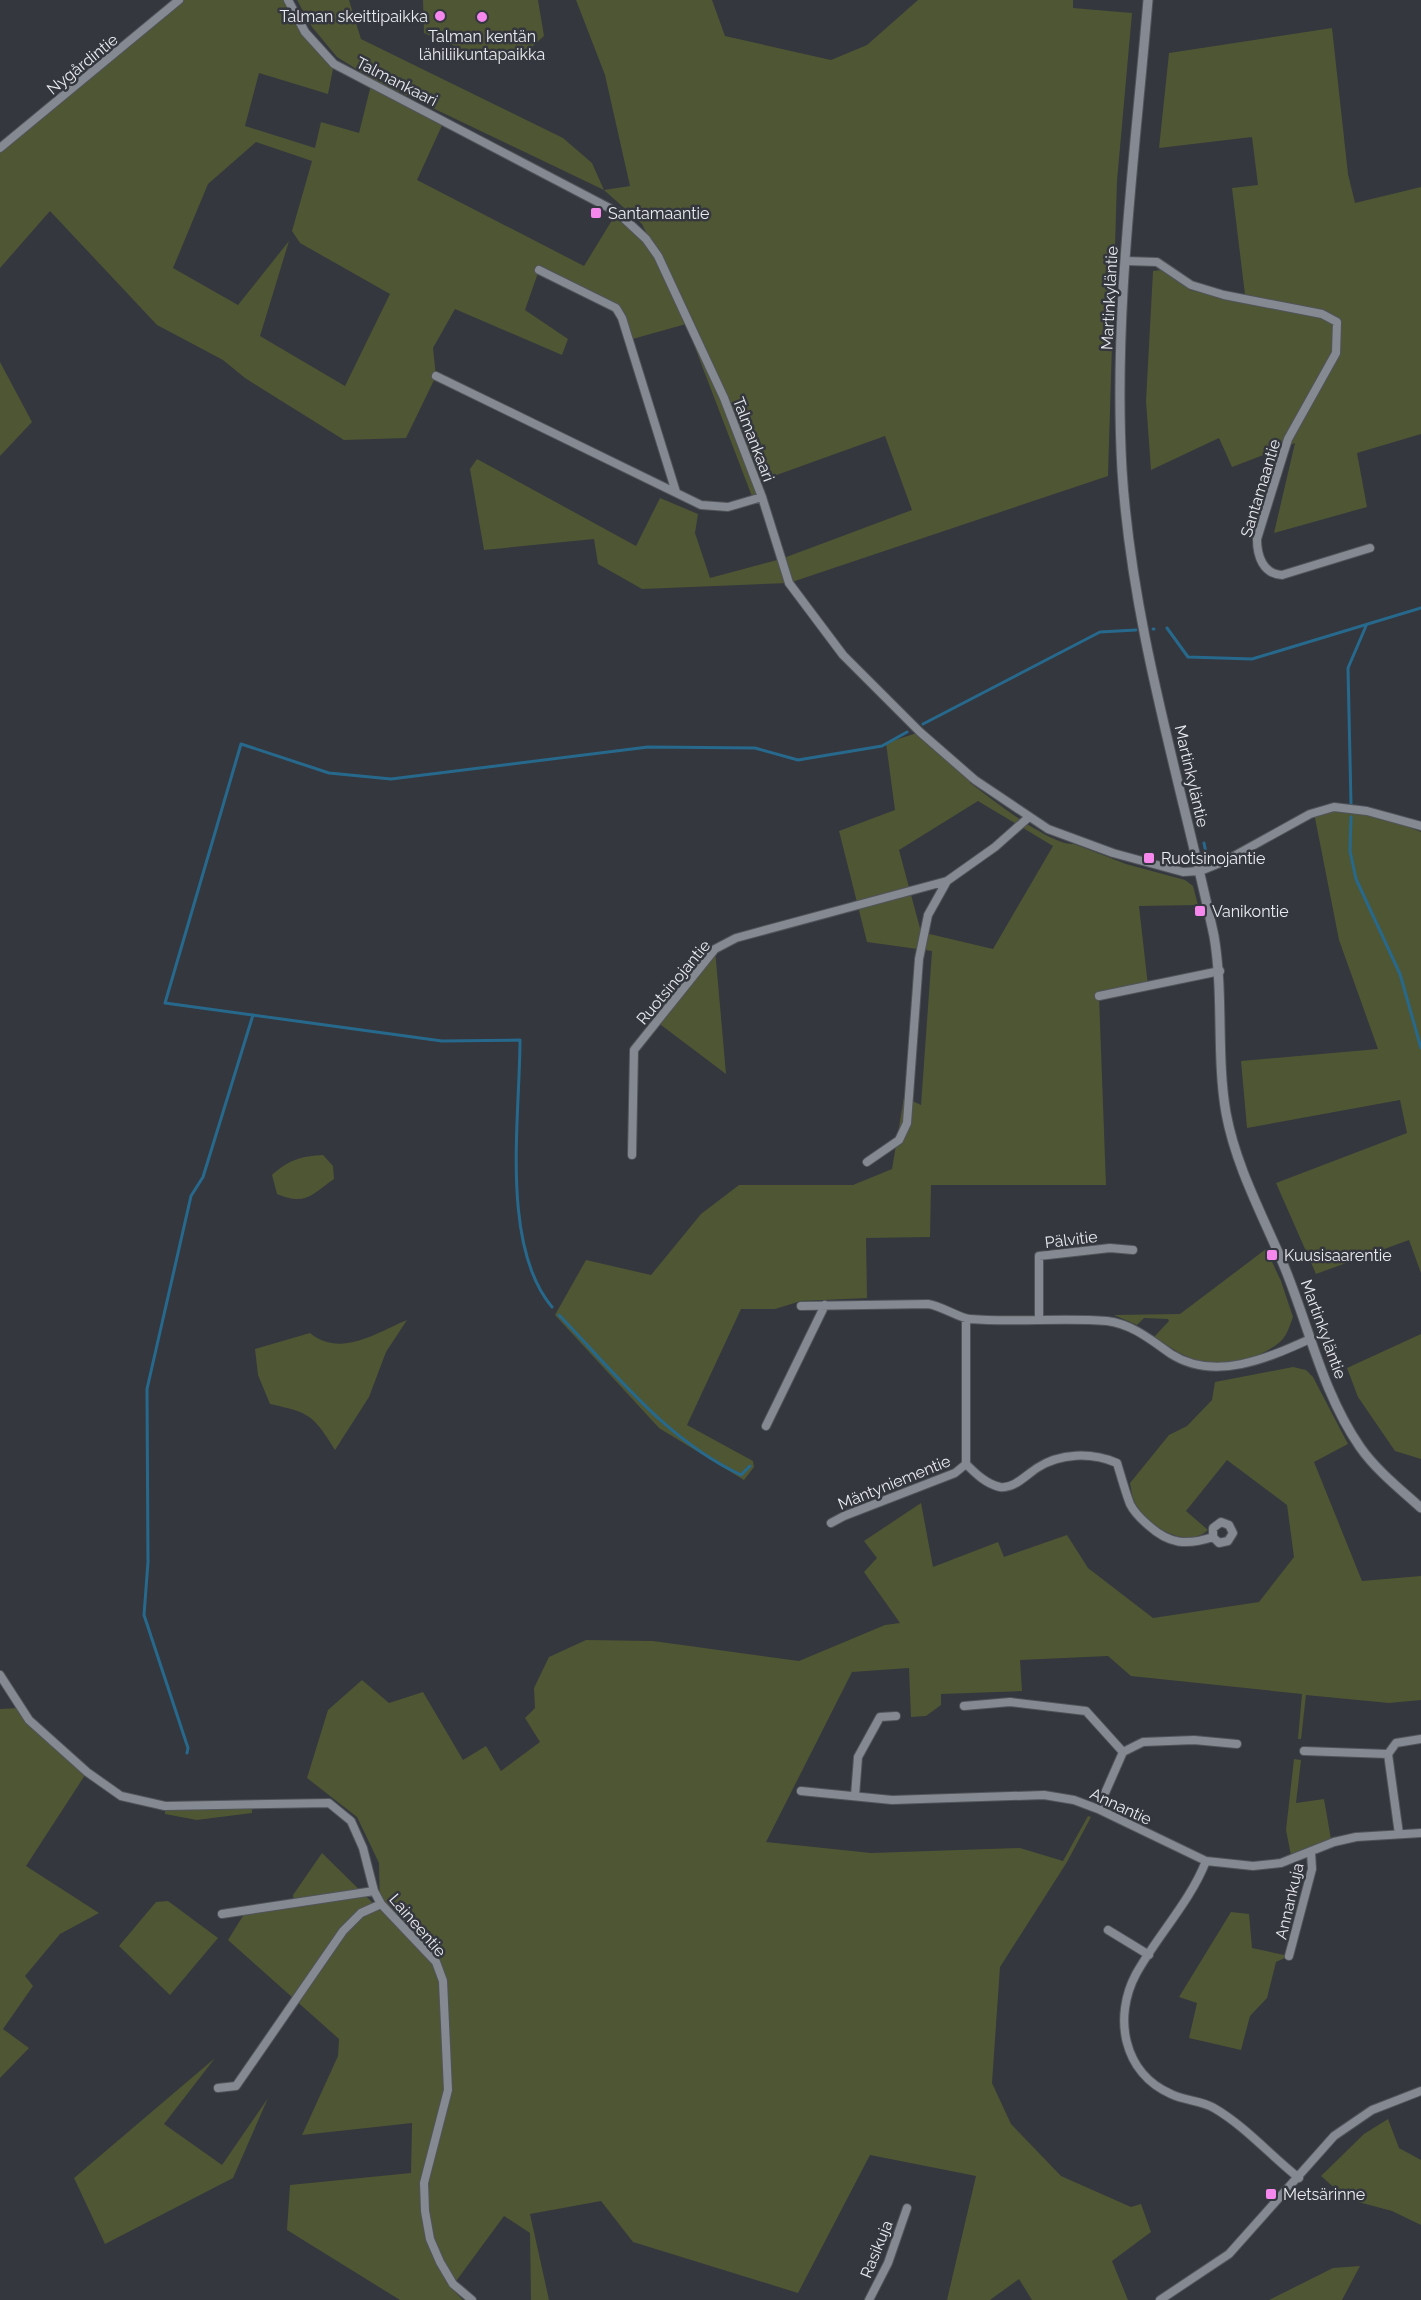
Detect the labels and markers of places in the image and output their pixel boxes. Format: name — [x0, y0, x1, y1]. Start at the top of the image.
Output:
place label: Talman skeittipaikka — [279, 7, 428, 26]
marker: Talman skeittipaikka — [433, 9, 447, 23]
marker: Talman kentän lähiliikuntapaikka — [475, 10, 489, 24]
place label: Talman kentän lähiliikuntapaikka — [419, 27, 545, 64]
place label: Santamaantie — [608, 204, 709, 223]
marker: Santamaantie — [589, 206, 603, 220]
place label: Ruotsinojantie — [1161, 849, 1265, 868]
marker: Ruotsinojantie — [1142, 851, 1156, 865]
place label: Vanikontie — [1212, 902, 1289, 921]
marker: Vanikontie — [1193, 904, 1207, 918]
place label: Kuusisaarentie — [1284, 1246, 1392, 1265]
marker: Kuusisaarentie — [1265, 1248, 1279, 1262]
place label: Metsärinne — [1283, 2185, 1365, 2204]
marker: Metsärinne — [1264, 2187, 1278, 2201]

